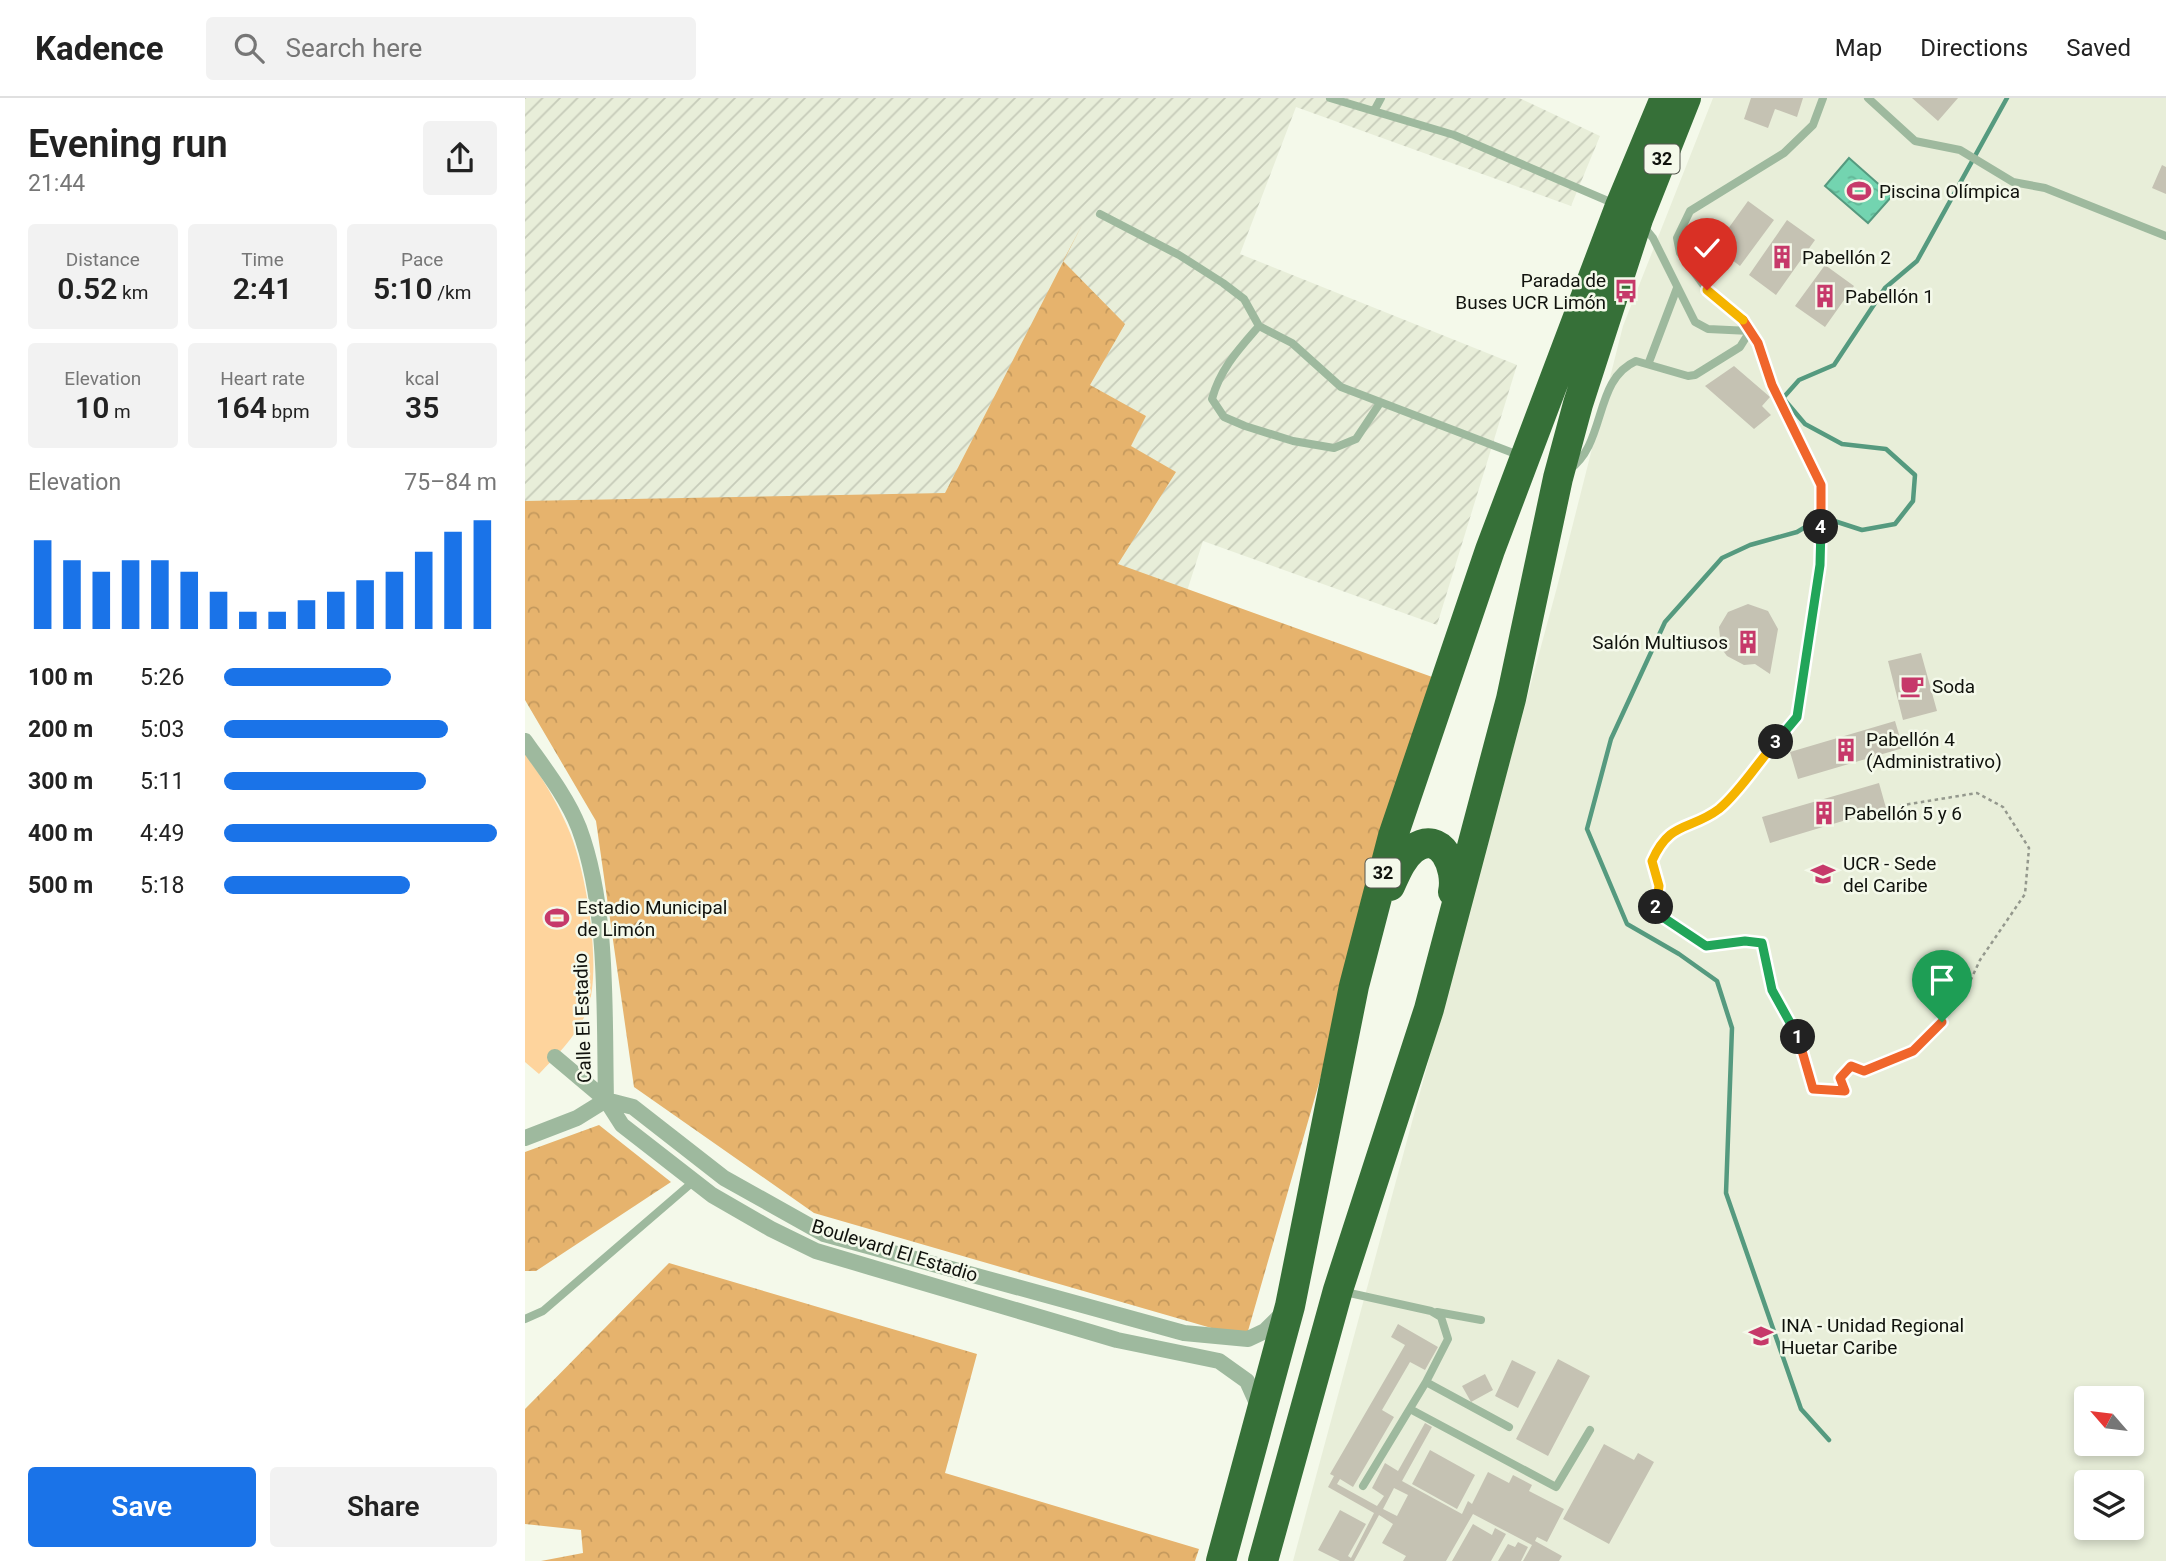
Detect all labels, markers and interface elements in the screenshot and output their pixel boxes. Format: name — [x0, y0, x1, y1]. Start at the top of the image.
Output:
search box — [206, 17, 696, 80]
text: Kadence — [35, 29, 164, 68]
icon: search — [230, 29, 268, 67]
text: Search here — [286, 33, 422, 63]
text: Map — [1835, 34, 1882, 62]
text: Directions — [1920, 34, 2028, 62]
text: Saved — [2066, 34, 2131, 62]
button: share — [423, 121, 497, 195]
text: Evening run — [28, 122, 228, 166]
road number: 32 — [1645, 144, 1679, 174]
text: 21:44 — [28, 170, 85, 197]
sports icon: Piscina Olímpica — [1845, 177, 1873, 205]
place label: Piscina Olímpica — [1879, 180, 2020, 203]
pin — [1677, 218, 1737, 290]
icon: check — [1688, 229, 1726, 267]
building icon: Pabellón 2 — [1768, 243, 1796, 271]
place label: Pabellón 2 — [1802, 246, 1891, 269]
text: Distance — [66, 248, 140, 271]
text: Time — [241, 248, 284, 271]
text: Pace — [401, 248, 443, 271]
place label: Parada de Buses UCR Limón — [1455, 269, 1606, 314]
text: 0.52 — [57, 271, 117, 306]
text: 2:41 — [233, 271, 292, 306]
text: 5:10 — [373, 271, 433, 306]
bus stop icon: Parada de Buses UCR Limón — [1612, 277, 1640, 305]
text: km — [117, 281, 148, 304]
text: /km — [433, 281, 471, 304]
building icon: Pabellón 1 — [1811, 282, 1839, 310]
place label: Pabellón 1 — [1845, 285, 1934, 308]
text: Elevation — [64, 367, 141, 390]
text: Heart rate — [220, 367, 305, 390]
text: kcal — [405, 367, 439, 390]
text: 10 — [75, 390, 109, 425]
text: 164 — [215, 390, 267, 425]
text: 35 — [405, 390, 439, 425]
text: m — [109, 400, 131, 423]
text: bpm — [267, 400, 310, 423]
text: Elevation — [28, 469, 121, 496]
text: 75–84 m — [404, 469, 497, 496]
pin: 4 — [1803, 510, 1839, 544]
text: 4 — [1815, 515, 1826, 538]
building icon: Salón Multiusos — [1734, 628, 1762, 656]
place label: Salón Multiusos — [1592, 631, 1728, 654]
text: 100 m — [28, 664, 93, 691]
text: 5:26 — [140, 664, 184, 691]
cafe icon: Soda — [1898, 672, 1926, 700]
place label: Soda — [1932, 675, 1975, 698]
text: 200 m — [28, 716, 93, 743]
text: 5:03 — [140, 716, 184, 743]
pin: 3 — [1759, 724, 1793, 760]
place label: Pabellón 4 (Administrativo) — [1866, 728, 2002, 773]
text: 3 — [1770, 730, 1781, 753]
building icon: Pabellón 4 (Administrativo) — [1832, 736, 1860, 764]
text: 300 m — [28, 768, 93, 795]
text: 5:11 — [140, 768, 184, 795]
building icon: Pabellón 5 y 6 — [1810, 799, 1838, 827]
place label: Pabellón 5 y 6 — [1844, 802, 1962, 825]
text: 400 m — [28, 820, 93, 847]
text: 4:49 — [140, 820, 184, 847]
place label: UCR - Sede del Caribe — [1843, 852, 1936, 897]
road number: 32 — [1365, 858, 1401, 888]
school or university icon: UCR - Sede del Caribe — [1809, 860, 1837, 888]
text: 500 m — [28, 872, 93, 899]
text: 5:18 — [140, 872, 184, 899]
pin: 2 — [1639, 890, 1673, 924]
text: 2 — [1650, 895, 1661, 918]
place label: Estadio Municipal de Limón — [577, 896, 727, 941]
sports icon: Estadio Municipal de Limón — [543, 904, 571, 932]
pin — [1912, 950, 1972, 1022]
street label: Calle El Estadio — [569, 953, 596, 1083]
icon: arrive — [1923, 961, 1961, 999]
pin: 1 — [1781, 1020, 1815, 1054]
text: 1 — [1792, 1025, 1803, 1048]
street label: Boulevard El Estadio — [809, 1214, 981, 1287]
place label: INA - Unidad Regional Huetar Caribe — [1781, 1314, 1964, 1359]
school or university icon: INA - Unidad Regional Huetar Caribe — [1747, 1322, 1775, 1350]
north arrow — [2074, 1386, 2144, 1456]
map controls — [2074, 1386, 2144, 1540]
button: Save — [28, 1467, 256, 1547]
button: Share — [270, 1467, 497, 1547]
button: layers — [2074, 1470, 2144, 1540]

